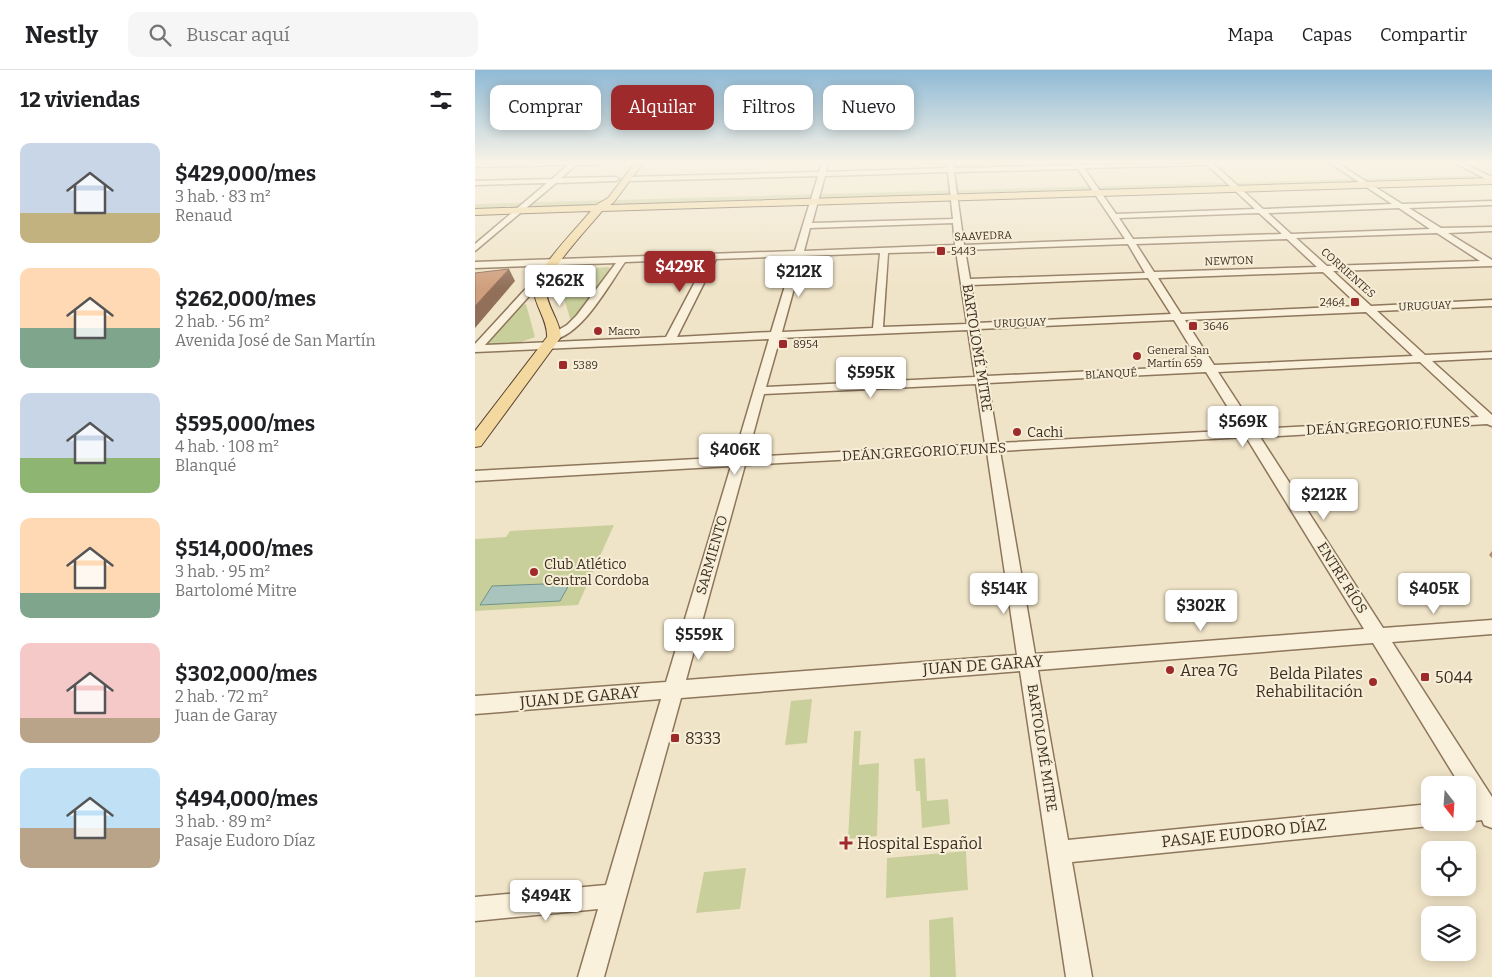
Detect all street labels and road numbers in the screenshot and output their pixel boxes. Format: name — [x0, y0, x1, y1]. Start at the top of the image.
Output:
street label: SAAVEDRA — [954, 228, 1012, 244]
street label: CORRIENTES — [1318, 245, 1378, 301]
street label: NEWTON — [1204, 254, 1254, 268]
street label: BARTOLOMÉ MITRE — [958, 283, 997, 413]
street label: URUGUAY — [1398, 299, 1453, 313]
street label: URUGUAY — [993, 316, 1048, 330]
street label: BLANQUÉ — [1085, 365, 1138, 382]
street label: DEÁN GREGORIO FUNES — [1305, 412, 1471, 439]
street label: DEÁN GREGORIO FUNES — [841, 438, 1007, 465]
street label: SARMIENTO — [693, 513, 731, 597]
street label: ENTRE RÍOS — [1313, 539, 1371, 617]
street label: JUAN DE GARAY — [921, 651, 1045, 679]
street label: JUAN DE GARAY — [518, 682, 642, 712]
street label: BARTOLOMÉ MITRE — [1023, 683, 1062, 813]
street label: PASAJE EUDORO DÍAZ — [1160, 814, 1328, 851]

